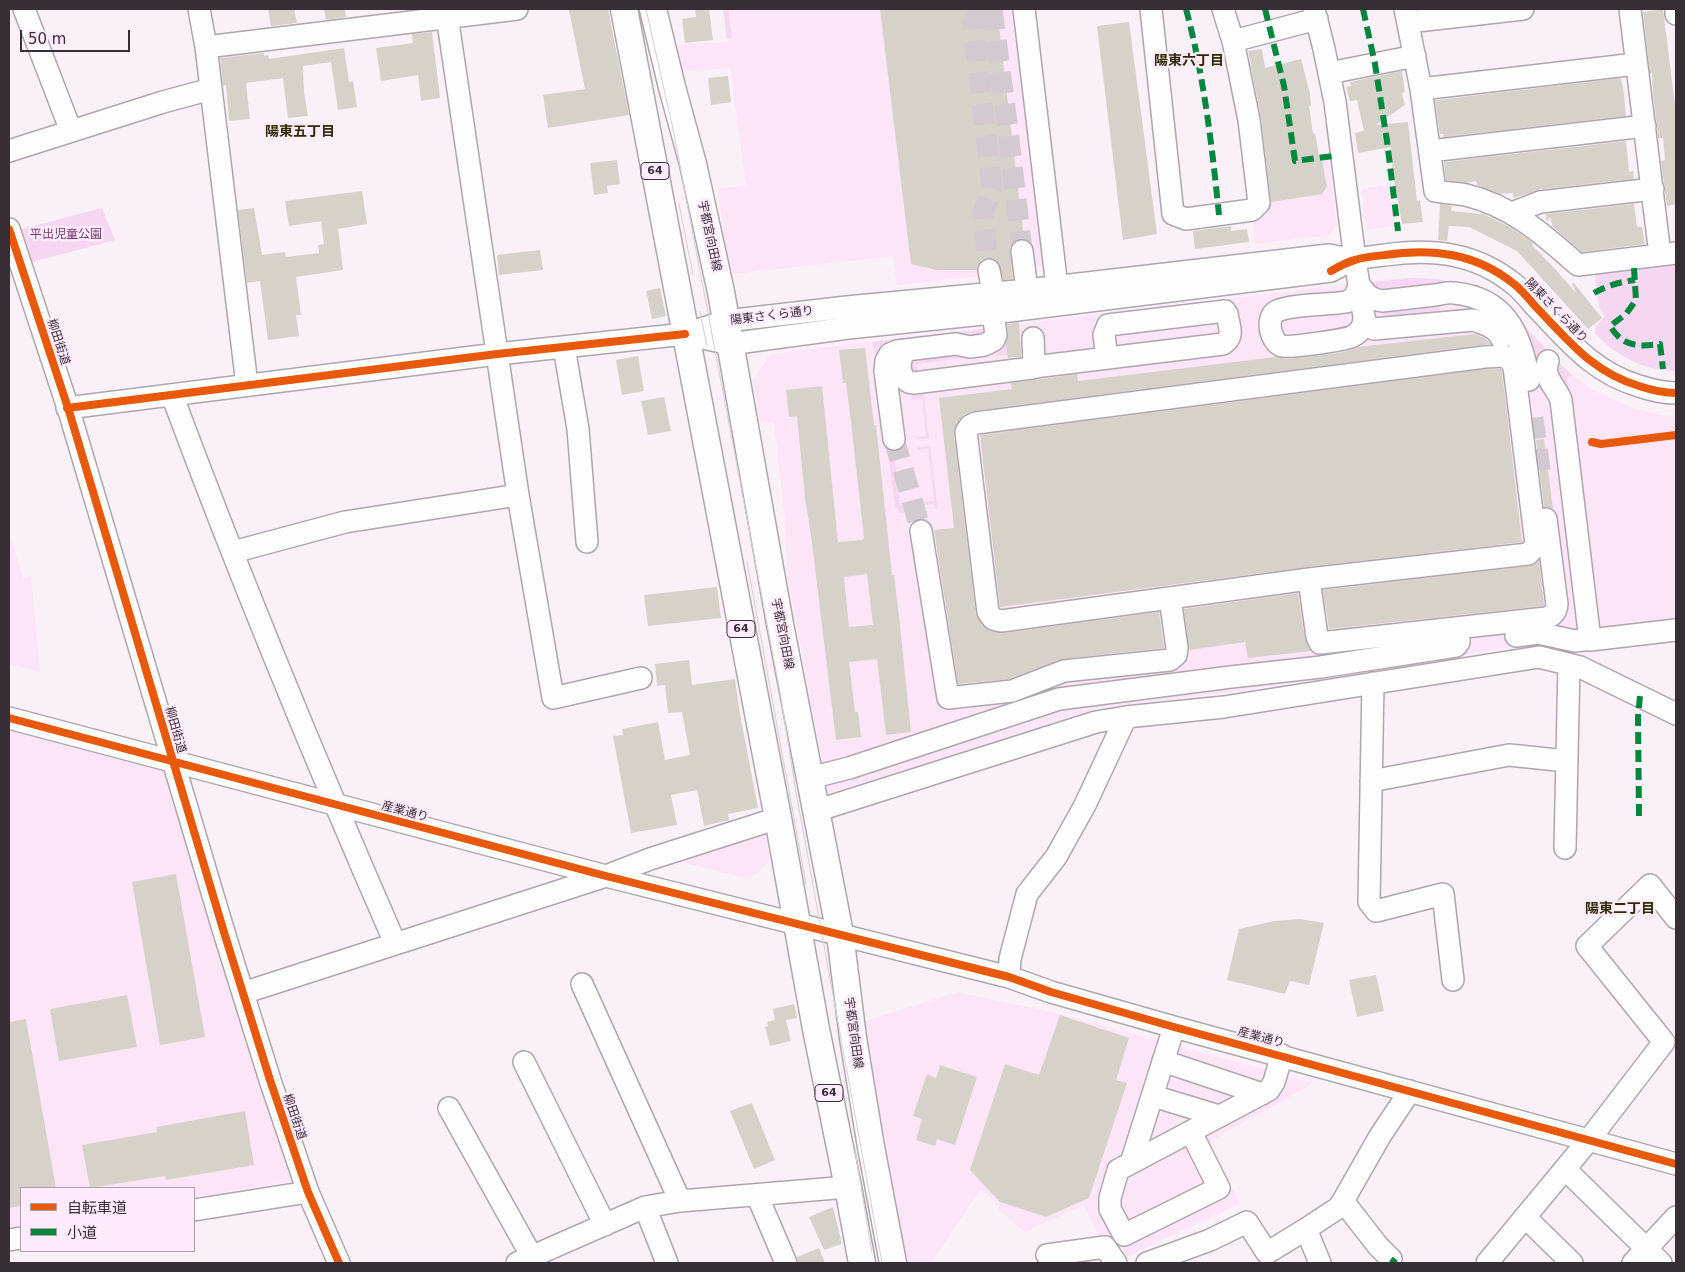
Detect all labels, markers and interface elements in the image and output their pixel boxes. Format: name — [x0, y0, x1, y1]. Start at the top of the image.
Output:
scale bar — [22, 20, 132, 52]
text: 50 m — [28, 30, 66, 48]
district label: 陽東六丁目 — [1154, 53, 1224, 69]
district label: 陽東五丁目 — [265, 124, 335, 140]
road number: 64 — [641, 162, 669, 180]
street label: 宇都宮向田線 — [694, 199, 724, 273]
park label: 平出児童公園 — [30, 228, 102, 242]
street label: 陽東さくら通り — [1522, 276, 1590, 346]
street label: 陽東さくら通り — [729, 304, 815, 328]
street label: 柳田街道 — [44, 317, 72, 367]
street label: 宇都宮向田線 — [768, 597, 796, 671]
road number: 64 — [727, 620, 755, 638]
street label: 柳田街道 — [161, 705, 189, 755]
street label: 産業通り — [380, 799, 430, 825]
district label: 陽東二丁目 — [1585, 901, 1655, 917]
street label: 宇都宮向田線 — [841, 996, 865, 1070]
street label: 産業通り — [1236, 1025, 1286, 1051]
road number: 64 — [815, 1084, 843, 1102]
street label: 柳田街道 — [279, 1092, 309, 1142]
legend — [20, 1187, 195, 1252]
text: 自転車道 — [67, 1199, 127, 1217]
text: 小道 — [67, 1224, 97, 1242]

